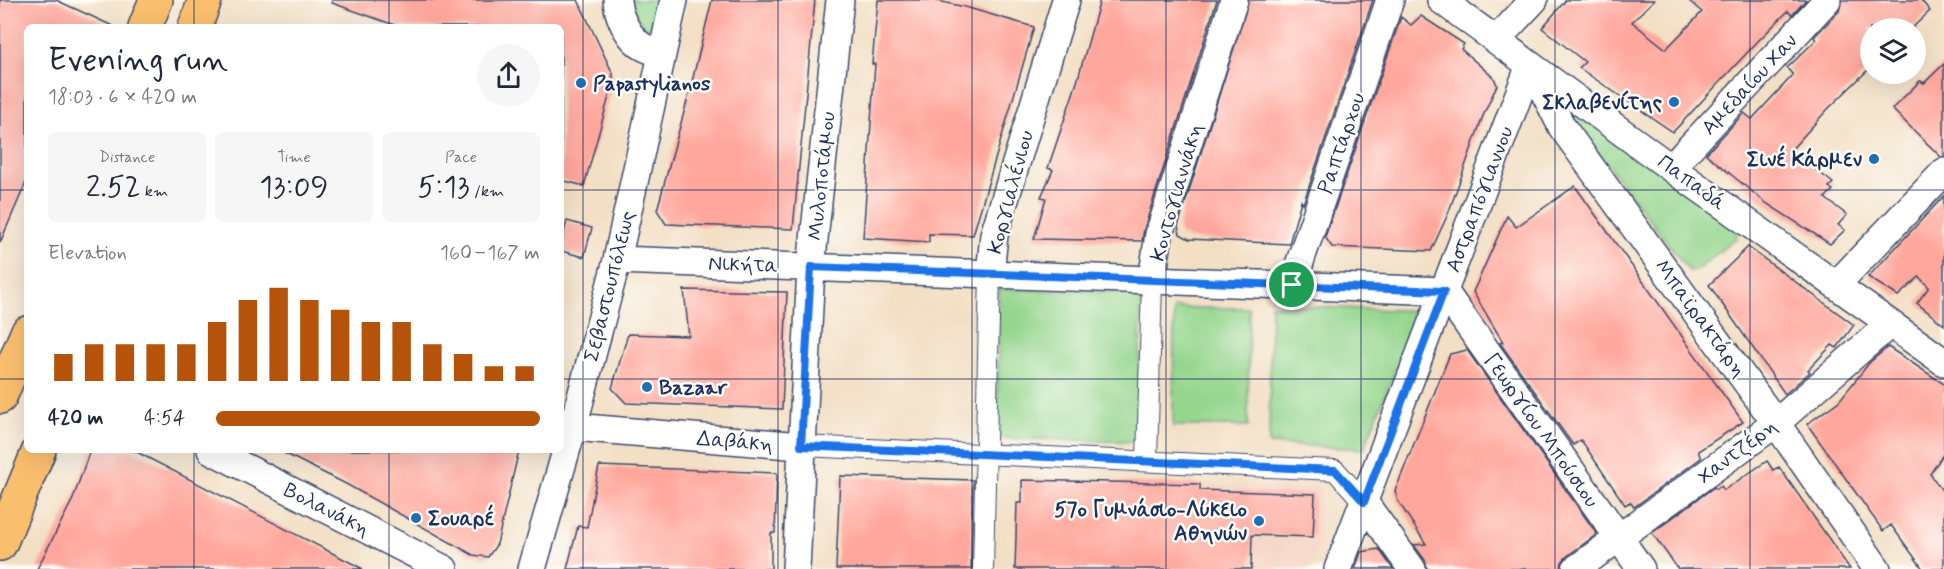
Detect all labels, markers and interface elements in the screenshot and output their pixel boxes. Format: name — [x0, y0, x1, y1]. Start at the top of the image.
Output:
map controls — [1860, 18, 1926, 84]
button: layers — [1860, 18, 1926, 84]
street label: Αμεδαίου Χαν — [1695, 28, 1804, 141]
text: Evening run — [48, 39, 228, 83]
button: share — [477, 44, 540, 107]
place label: Papastylianos — [593, 70, 711, 98]
marker: Papastylianos — [574, 76, 588, 90]
text: 18:03 · 6 × 420 m — [48, 84, 197, 111]
street label: Ραπτάρχου — [1312, 89, 1372, 198]
place label: Σκλαβενίτης — [1542, 89, 1662, 117]
marker: Σκλαβενίτης — [1667, 95, 1681, 109]
street label: Μυλοποτάμου — [801, 110, 843, 242]
street label: Κοντογιαννάκη — [1144, 120, 1210, 264]
street label: Αστραπόγιαννου — [1439, 122, 1521, 276]
street label: Κοργιαλένιου — [980, 127, 1041, 257]
place label: Σινέ Κάρμεν — [1747, 145, 1863, 174]
text: Distance — [99, 147, 155, 168]
text: Time — [277, 147, 311, 168]
text: Pace — [445, 147, 477, 168]
street label: Παπαδά — [1652, 148, 1731, 217]
marker: Σινέ Κάρμεν — [1867, 152, 1881, 166]
text: 2.52 — [86, 168, 141, 207]
text: 13:09 — [260, 168, 328, 207]
text: 5:13 — [418, 168, 470, 207]
text: km — [141, 181, 168, 202]
text: /km — [470, 181, 504, 202]
street label: Σεβαστουπόλεως — [578, 208, 642, 365]
text: Elevation — [48, 240, 127, 267]
text: 160–167 m — [440, 240, 540, 267]
street label: Νικήτα — [708, 250, 778, 280]
street label: Μπαϊρακτάρη — [1648, 254, 1753, 383]
pin — [1266, 259, 1317, 310]
icon: arrive — [1275, 268, 1308, 301]
street label: Γεωργίου Μπούσιου — [1477, 348, 1605, 513]
place label: Bazaar — [659, 374, 728, 402]
marker: Bazaar — [640, 380, 654, 394]
text: 420 m — [48, 405, 104, 432]
text: 4:54 — [144, 405, 185, 432]
street label: Χαντζέρη — [1691, 412, 1783, 491]
street label: Δαβάκη — [696, 425, 774, 459]
street label: Βολανάκη — [279, 476, 374, 543]
place label: 57ο Γυμνάσιο-Λύκειο Αθηνών — [1054, 496, 1248, 548]
place label: Σουαρέ — [428, 504, 494, 533]
marker: Σουαρέ — [409, 511, 423, 525]
marker: 57ο Γυμνάσιο-Λύκειο Αθηνών — [1252, 514, 1266, 528]

